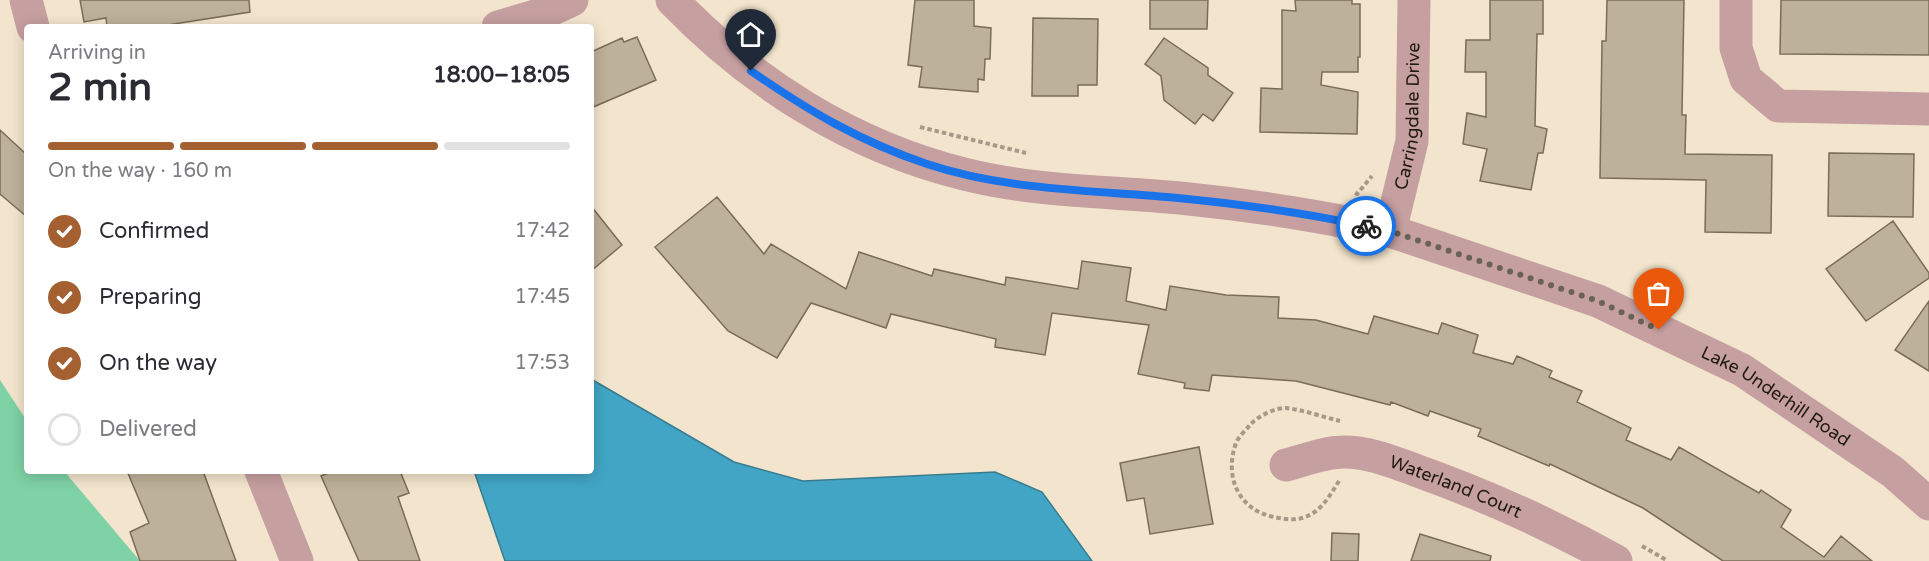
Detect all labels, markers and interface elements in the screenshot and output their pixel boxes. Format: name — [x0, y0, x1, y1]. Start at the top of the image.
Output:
pin — [725, 9, 776, 71]
icon: home — [734, 18, 767, 51]
text: Arriving in — [48, 41, 146, 65]
street label: Carringdale Drive — [1389, 42, 1424, 192]
text: 18:00–18:05 — [433, 62, 570, 88]
text: 2 min — [48, 64, 152, 111]
text: On the way · 160 m — [48, 159, 232, 183]
courier — [1336, 196, 1396, 256]
icon: bike — [1350, 210, 1383, 243]
icon: check — [48, 215, 81, 248]
text: Confirmed — [99, 218, 209, 244]
text: 17:42 — [515, 219, 570, 243]
pin — [1633, 268, 1684, 330]
icon: bag — [1642, 277, 1675, 310]
icon: check — [48, 281, 81, 314]
text: Preparing — [99, 284, 202, 310]
text: 17:45 — [515, 285, 570, 309]
street label: Lake Underhill Road — [1698, 341, 1854, 451]
icon: check — [48, 347, 81, 380]
text: On the way — [99, 350, 217, 376]
text: 17:53 — [515, 351, 570, 375]
text: Delivered — [99, 416, 197, 442]
street label: Waterland Court — [1386, 451, 1525, 523]

